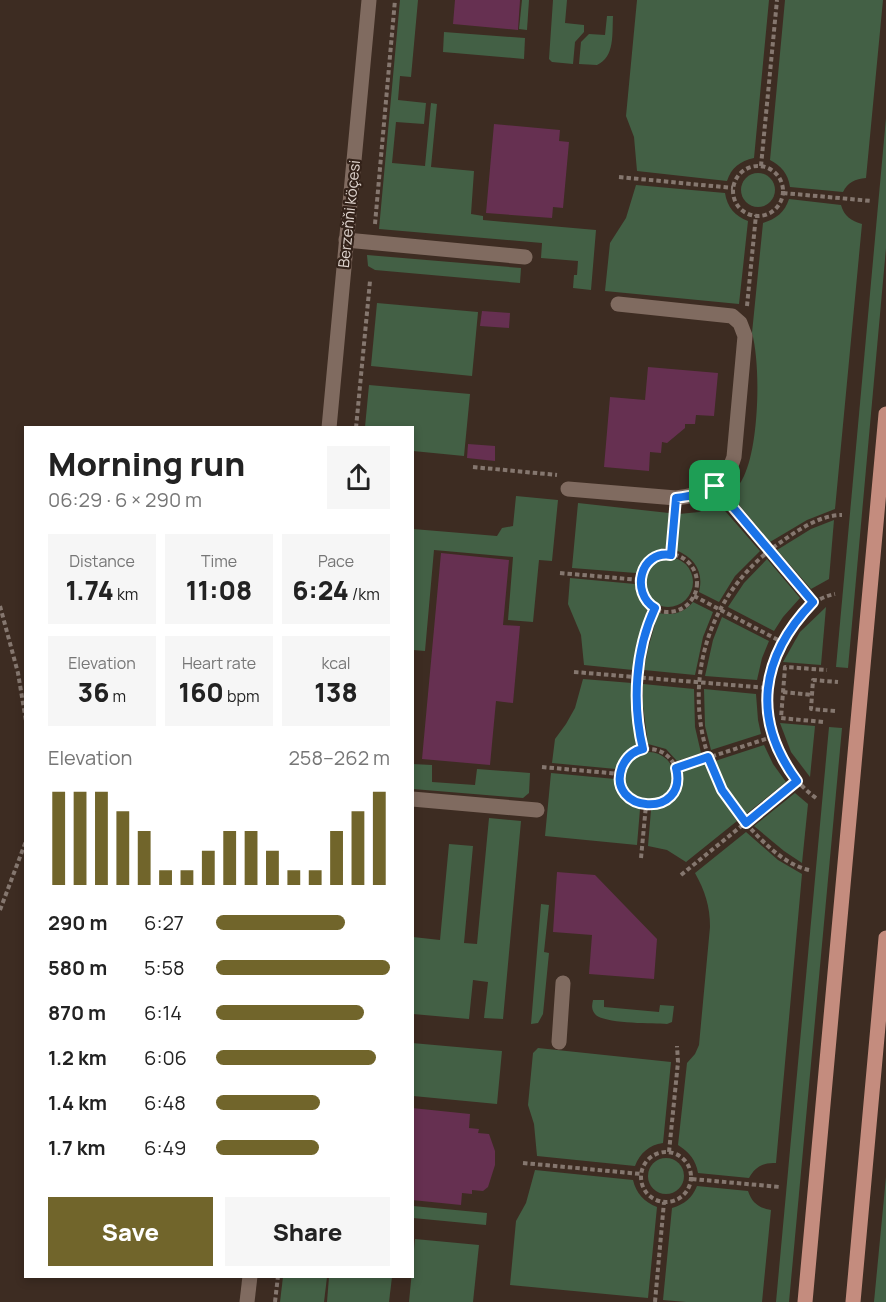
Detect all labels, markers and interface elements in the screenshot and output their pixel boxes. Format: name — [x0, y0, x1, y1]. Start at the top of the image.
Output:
street label: Berzeňňi köçesi — [333, 159, 365, 269]
text: Morning run — [48, 441, 245, 486]
button: share — [327, 446, 390, 509]
pin — [689, 460, 740, 511]
icon: arrive — [698, 469, 731, 502]
text: 06:29 · 6 × 290 m — [48, 486, 202, 513]
text: Distance — [69, 550, 135, 572]
text: Time — [201, 550, 237, 572]
text: Pace — [318, 550, 354, 572]
text: 1.74 — [66, 572, 114, 608]
text: 11:08 — [186, 572, 252, 608]
text: 6:24 — [292, 572, 349, 608]
text: km — [114, 583, 138, 605]
text: /km — [349, 583, 380, 605]
text: Elevation — [68, 652, 136, 674]
text: Heart rate — [182, 652, 256, 674]
text: kcal — [321, 652, 351, 674]
text: 36 — [78, 674, 109, 710]
text: 160 — [178, 674, 224, 710]
text: 138 — [314, 674, 358, 710]
text: m — [109, 685, 126, 707]
text: bpm — [224, 685, 260, 707]
text: Elevation — [48, 744, 132, 771]
text: 258–262 m — [288, 744, 390, 771]
text: 290 m — [48, 909, 107, 936]
text: 6:27 — [144, 909, 184, 936]
text: 580 m — [48, 954, 107, 981]
text: 5:58 — [144, 954, 185, 981]
text: 870 m — [48, 999, 106, 1026]
text: 6:14 — [144, 999, 182, 1026]
text: 1.2 km — [48, 1044, 107, 1071]
text: 6:06 — [144, 1044, 187, 1071]
text: 1.4 km — [48, 1089, 107, 1116]
text: 6:48 — [144, 1089, 186, 1116]
text: 1.7 km — [48, 1134, 105, 1161]
text: 6:49 — [144, 1134, 186, 1161]
button: Save — [48, 1197, 213, 1266]
button: Share — [225, 1197, 390, 1266]

